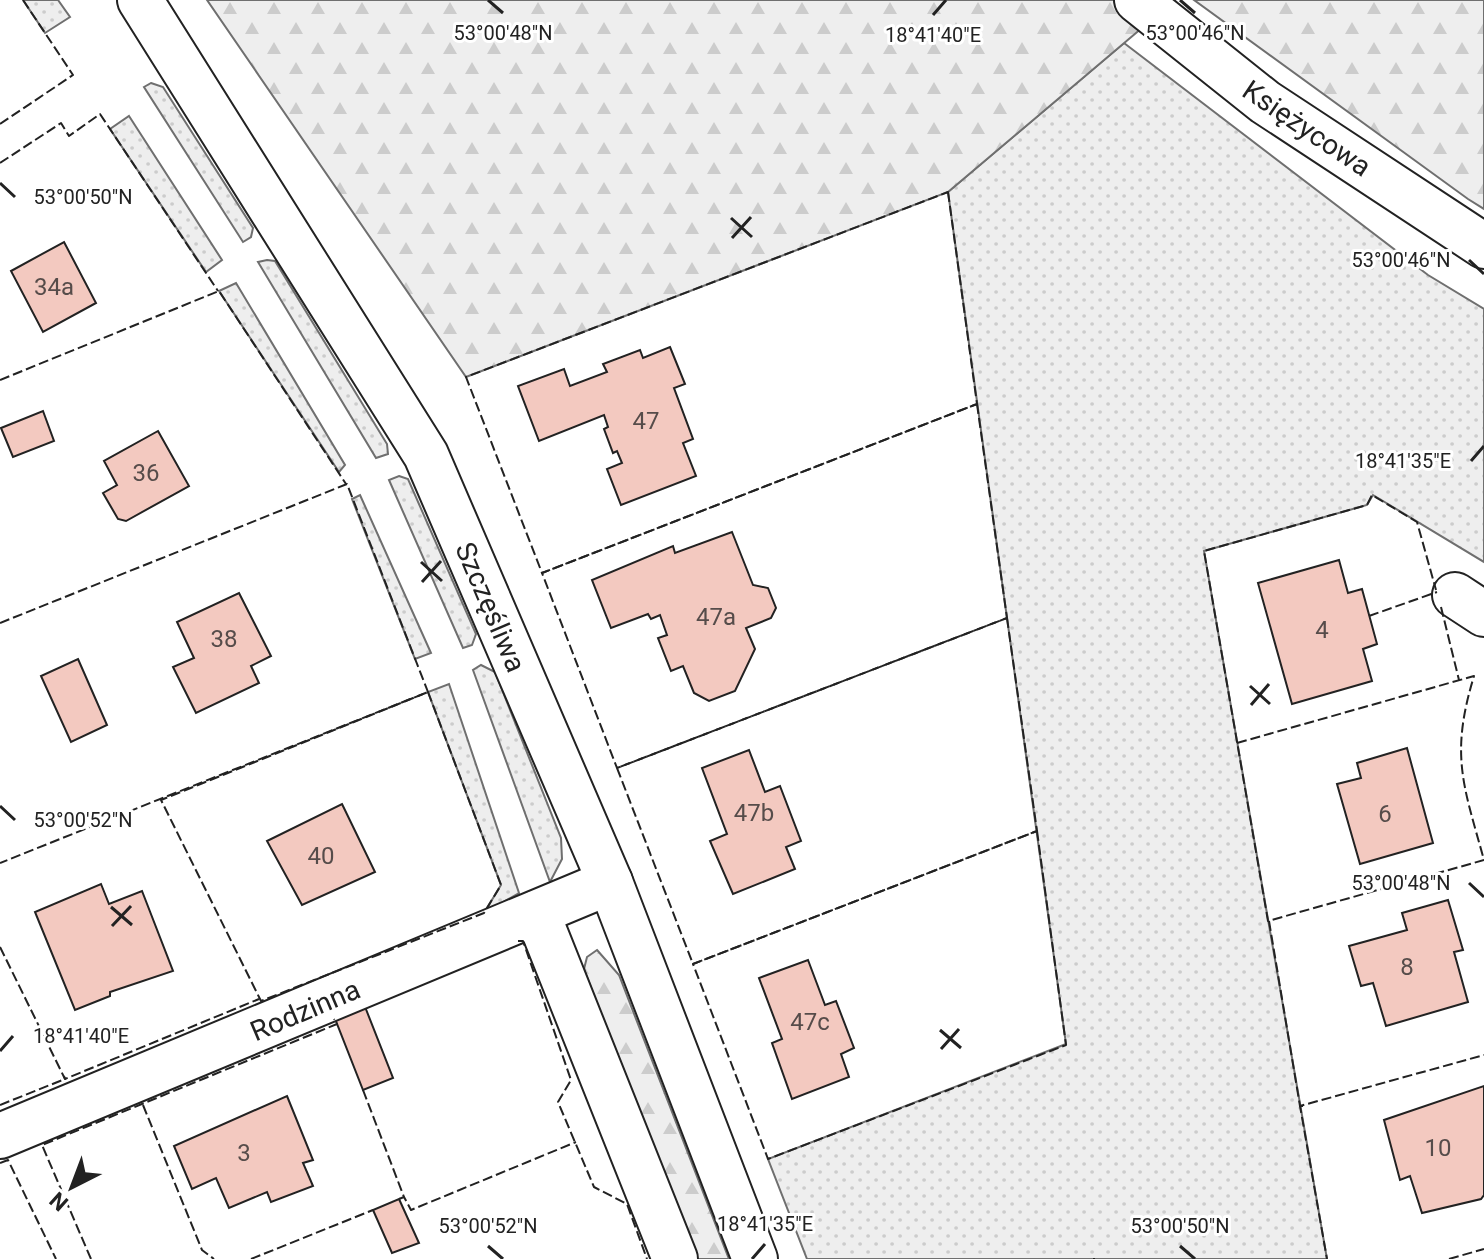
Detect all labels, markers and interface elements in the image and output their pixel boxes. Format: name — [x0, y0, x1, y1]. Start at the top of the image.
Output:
text: 53°00'48"N — [453, 21, 553, 45]
text: 53°00'46"N — [1145, 21, 1245, 45]
text: 18°41'40"E — [885, 23, 981, 47]
street label: Księżycowa — [1236, 73, 1377, 183]
text: 53°00'50"N — [33, 185, 133, 209]
text: 53°00'46"N — [1351, 248, 1451, 272]
house number: 34a — [34, 273, 74, 301]
house number: 47 — [633, 407, 659, 435]
text: 18°41'35"E — [1355, 449, 1451, 473]
house number: 36 — [133, 459, 159, 487]
street label: Szczęśliwa — [448, 537, 533, 677]
house number: 47a — [696, 603, 736, 631]
house number: 4 — [1315, 616, 1329, 644]
house number: 38 — [211, 625, 237, 653]
house number: 47b — [734, 799, 774, 827]
house number: 6 — [1378, 800, 1392, 828]
text: 53°00'52"N — [33, 808, 133, 832]
house number: 40 — [308, 842, 334, 870]
text: 53°00'48"N — [1351, 871, 1451, 895]
house number: 8 — [1400, 953, 1414, 981]
street label: Rodzinna — [245, 973, 365, 1048]
house number: 47c — [790, 1008, 830, 1036]
text: 18°41'40"E — [33, 1024, 129, 1048]
house number: 10 — [1425, 1134, 1451, 1162]
house number: 3 — [237, 1139, 251, 1167]
north arrow — [32, 1147, 112, 1227]
text: N — [45, 1187, 73, 1216]
text: 18°41'35"E — [717, 1212, 813, 1236]
text: 53°00'52"N — [438, 1214, 538, 1238]
text: 53°00'50"N — [1130, 1214, 1230, 1238]

